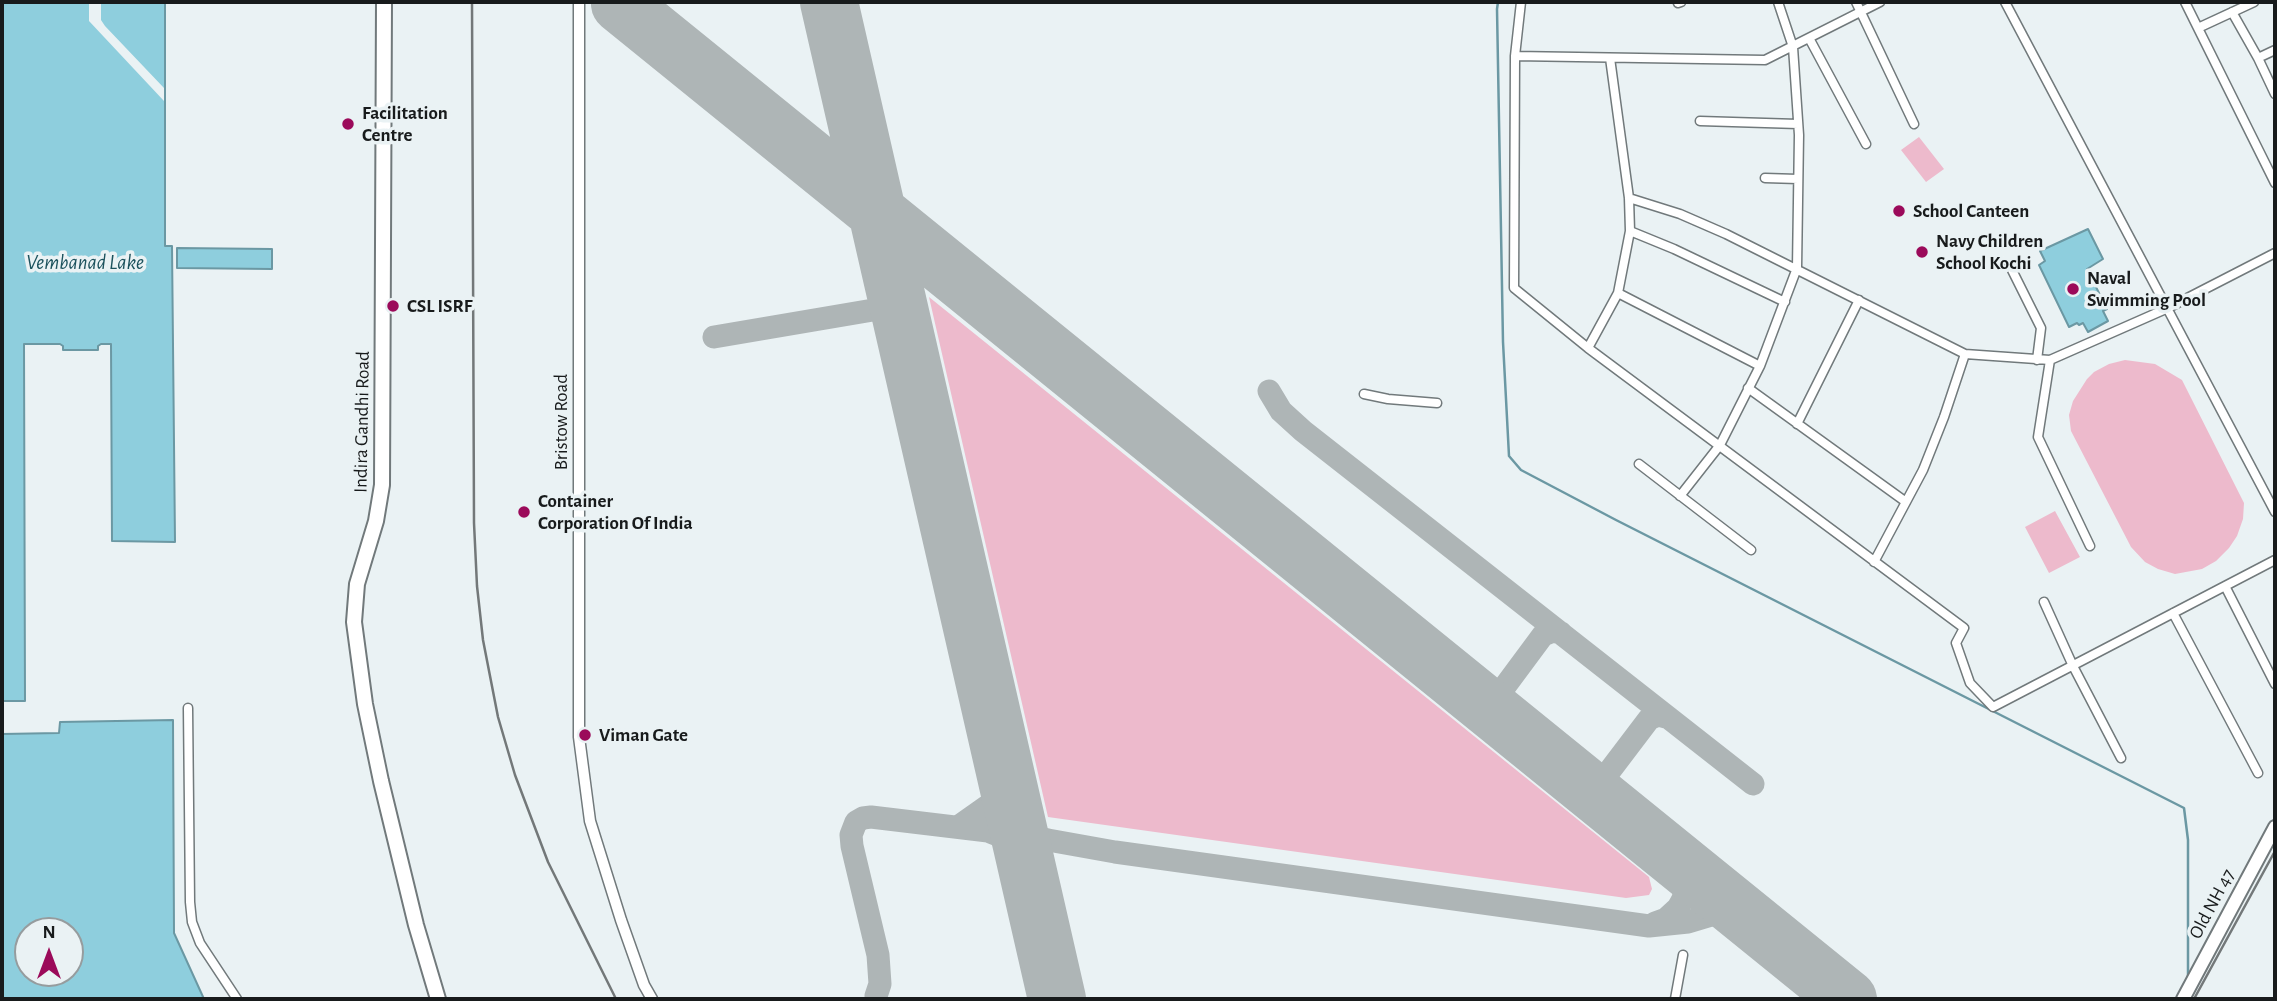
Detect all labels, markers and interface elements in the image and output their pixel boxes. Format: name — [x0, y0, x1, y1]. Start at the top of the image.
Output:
place label: Facilitation Centre — [362, 102, 448, 146]
marker: Facilitation Centre — [340, 116, 356, 132]
place label: School Canteen — [1913, 200, 2029, 222]
marker: School Canteen — [1891, 203, 1907, 219]
place label: Navy Children School Kochi — [1936, 230, 2043, 274]
marker: Navy Children School Kochi — [1914, 244, 1930, 260]
water label: Vembanad Lake — [26, 250, 144, 276]
place label: Naval Swimming Pool — [2087, 267, 2206, 311]
marker: Naval Swimming Pool — [2065, 281, 2081, 297]
place label: CSL ISRF — [407, 295, 472, 317]
marker: CSL ISRF — [385, 298, 401, 314]
street label: Indira Gandhi Road — [349, 351, 375, 493]
street label: Bristow Road — [550, 374, 572, 470]
place label: Container Corporation Of India — [538, 490, 693, 534]
marker: Container Corporation Of India — [516, 504, 532, 520]
place label: Viman Gate — [599, 724, 688, 746]
marker: Viman Gate — [577, 727, 593, 743]
street label: Old NH 47 — [2184, 865, 2240, 943]
north arrow — [14, 917, 84, 987]
text: N — [42, 923, 56, 942]

